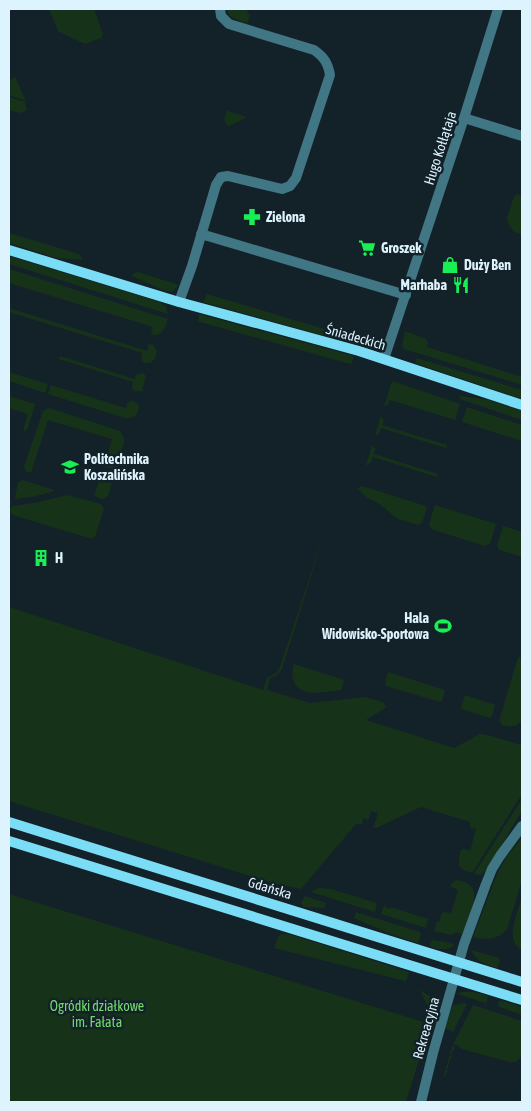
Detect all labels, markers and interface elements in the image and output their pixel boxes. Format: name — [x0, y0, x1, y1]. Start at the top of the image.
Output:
street label: Hugo Kołłątaja — [421, 109, 459, 187]
pharmacy icon: Zielona — [242, 207, 262, 227]
place label: Zielona — [266, 209, 306, 225]
supermarket icon: Groszek — [357, 238, 377, 258]
place label: Groszek — [381, 240, 422, 256]
shop icon: Duży Ben — [440, 255, 460, 275]
place label: Duży Ben — [464, 257, 511, 273]
restaurant icon: Marhaba — [451, 275, 471, 295]
place label: Marhaba — [401, 277, 447, 293]
street label: Śniadeckich — [324, 321, 388, 353]
place label: Politechnika Koszalińska — [84, 451, 150, 483]
school or university icon: Politechnika Koszalińska — [60, 457, 80, 477]
building icon: H — [31, 548, 51, 568]
place label: H — [55, 550, 63, 566]
place label: Hala Widowisko-Sportowa — [321, 610, 429, 642]
sports icon: Hala Widowisko-Sportowa — [433, 616, 453, 636]
street label: Gdańska — [246, 874, 294, 902]
street label: Rekreacyjna — [409, 995, 443, 1061]
park label: Ogródki działkowe im. Fałata — [50, 998, 144, 1030]

